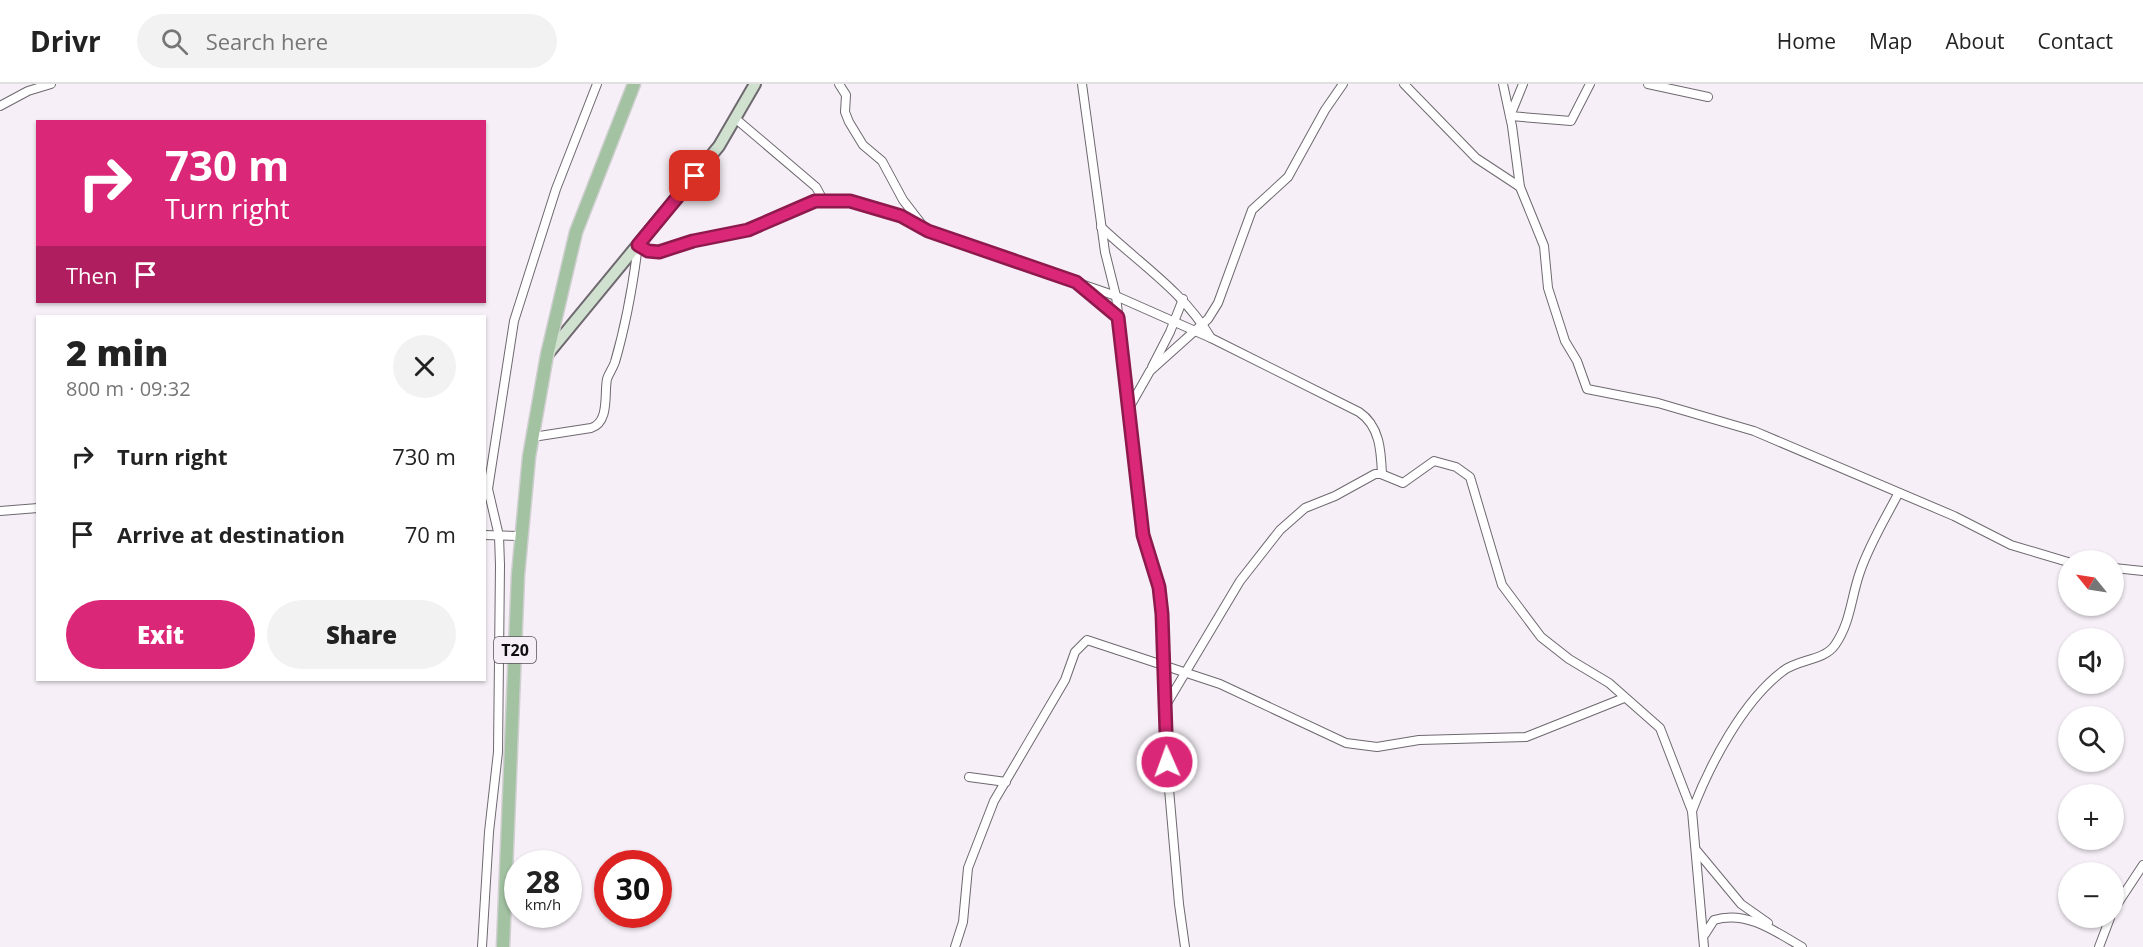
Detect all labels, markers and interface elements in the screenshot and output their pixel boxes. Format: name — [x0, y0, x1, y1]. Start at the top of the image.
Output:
search box — [137, 14, 557, 68]
text: Drivr — [30, 22, 101, 60]
icon: search — [158, 25, 191, 58]
text: Search here — [206, 26, 328, 56]
text: Home — [1777, 27, 1836, 55]
text: Map — [1869, 27, 1912, 55]
text: About — [1945, 27, 2005, 55]
text: Contact — [2038, 27, 2113, 55]
text: 730 m — [165, 136, 289, 193]
icon: right — [66, 144, 144, 222]
pin — [669, 150, 720, 201]
icon: arrive — [678, 159, 711, 192]
text: Turn right — [165, 190, 290, 227]
icon: arrive — [129, 258, 162, 291]
text: Then — [66, 260, 117, 290]
text: 2 min — [66, 328, 168, 377]
button: close — [393, 335, 456, 398]
text: 800 m · 09:32 — [66, 375, 191, 402]
icon: right — [66, 440, 99, 473]
text: Turn right — [117, 441, 228, 471]
text: 730 m — [392, 441, 456, 471]
icon: arrive — [66, 518, 99, 551]
text: Arrive at destination — [117, 519, 345, 549]
text: 70 m — [405, 519, 456, 549]
north arrow — [2058, 550, 2124, 616]
map controls — [2058, 550, 2124, 928]
button: Exit — [66, 600, 255, 669]
button: Share — [267, 600, 456, 669]
button: sound — [2058, 628, 2124, 694]
road number: T20 — [494, 637, 536, 663]
button: search — [2058, 706, 2124, 772]
position arrow — [1135, 730, 1199, 794]
button: + — [2058, 784, 2124, 850]
speed limit sign: 30 — [594, 850, 672, 928]
text: 28 — [526, 861, 560, 902]
button: − — [2058, 862, 2124, 928]
text: km/h — [525, 894, 561, 914]

